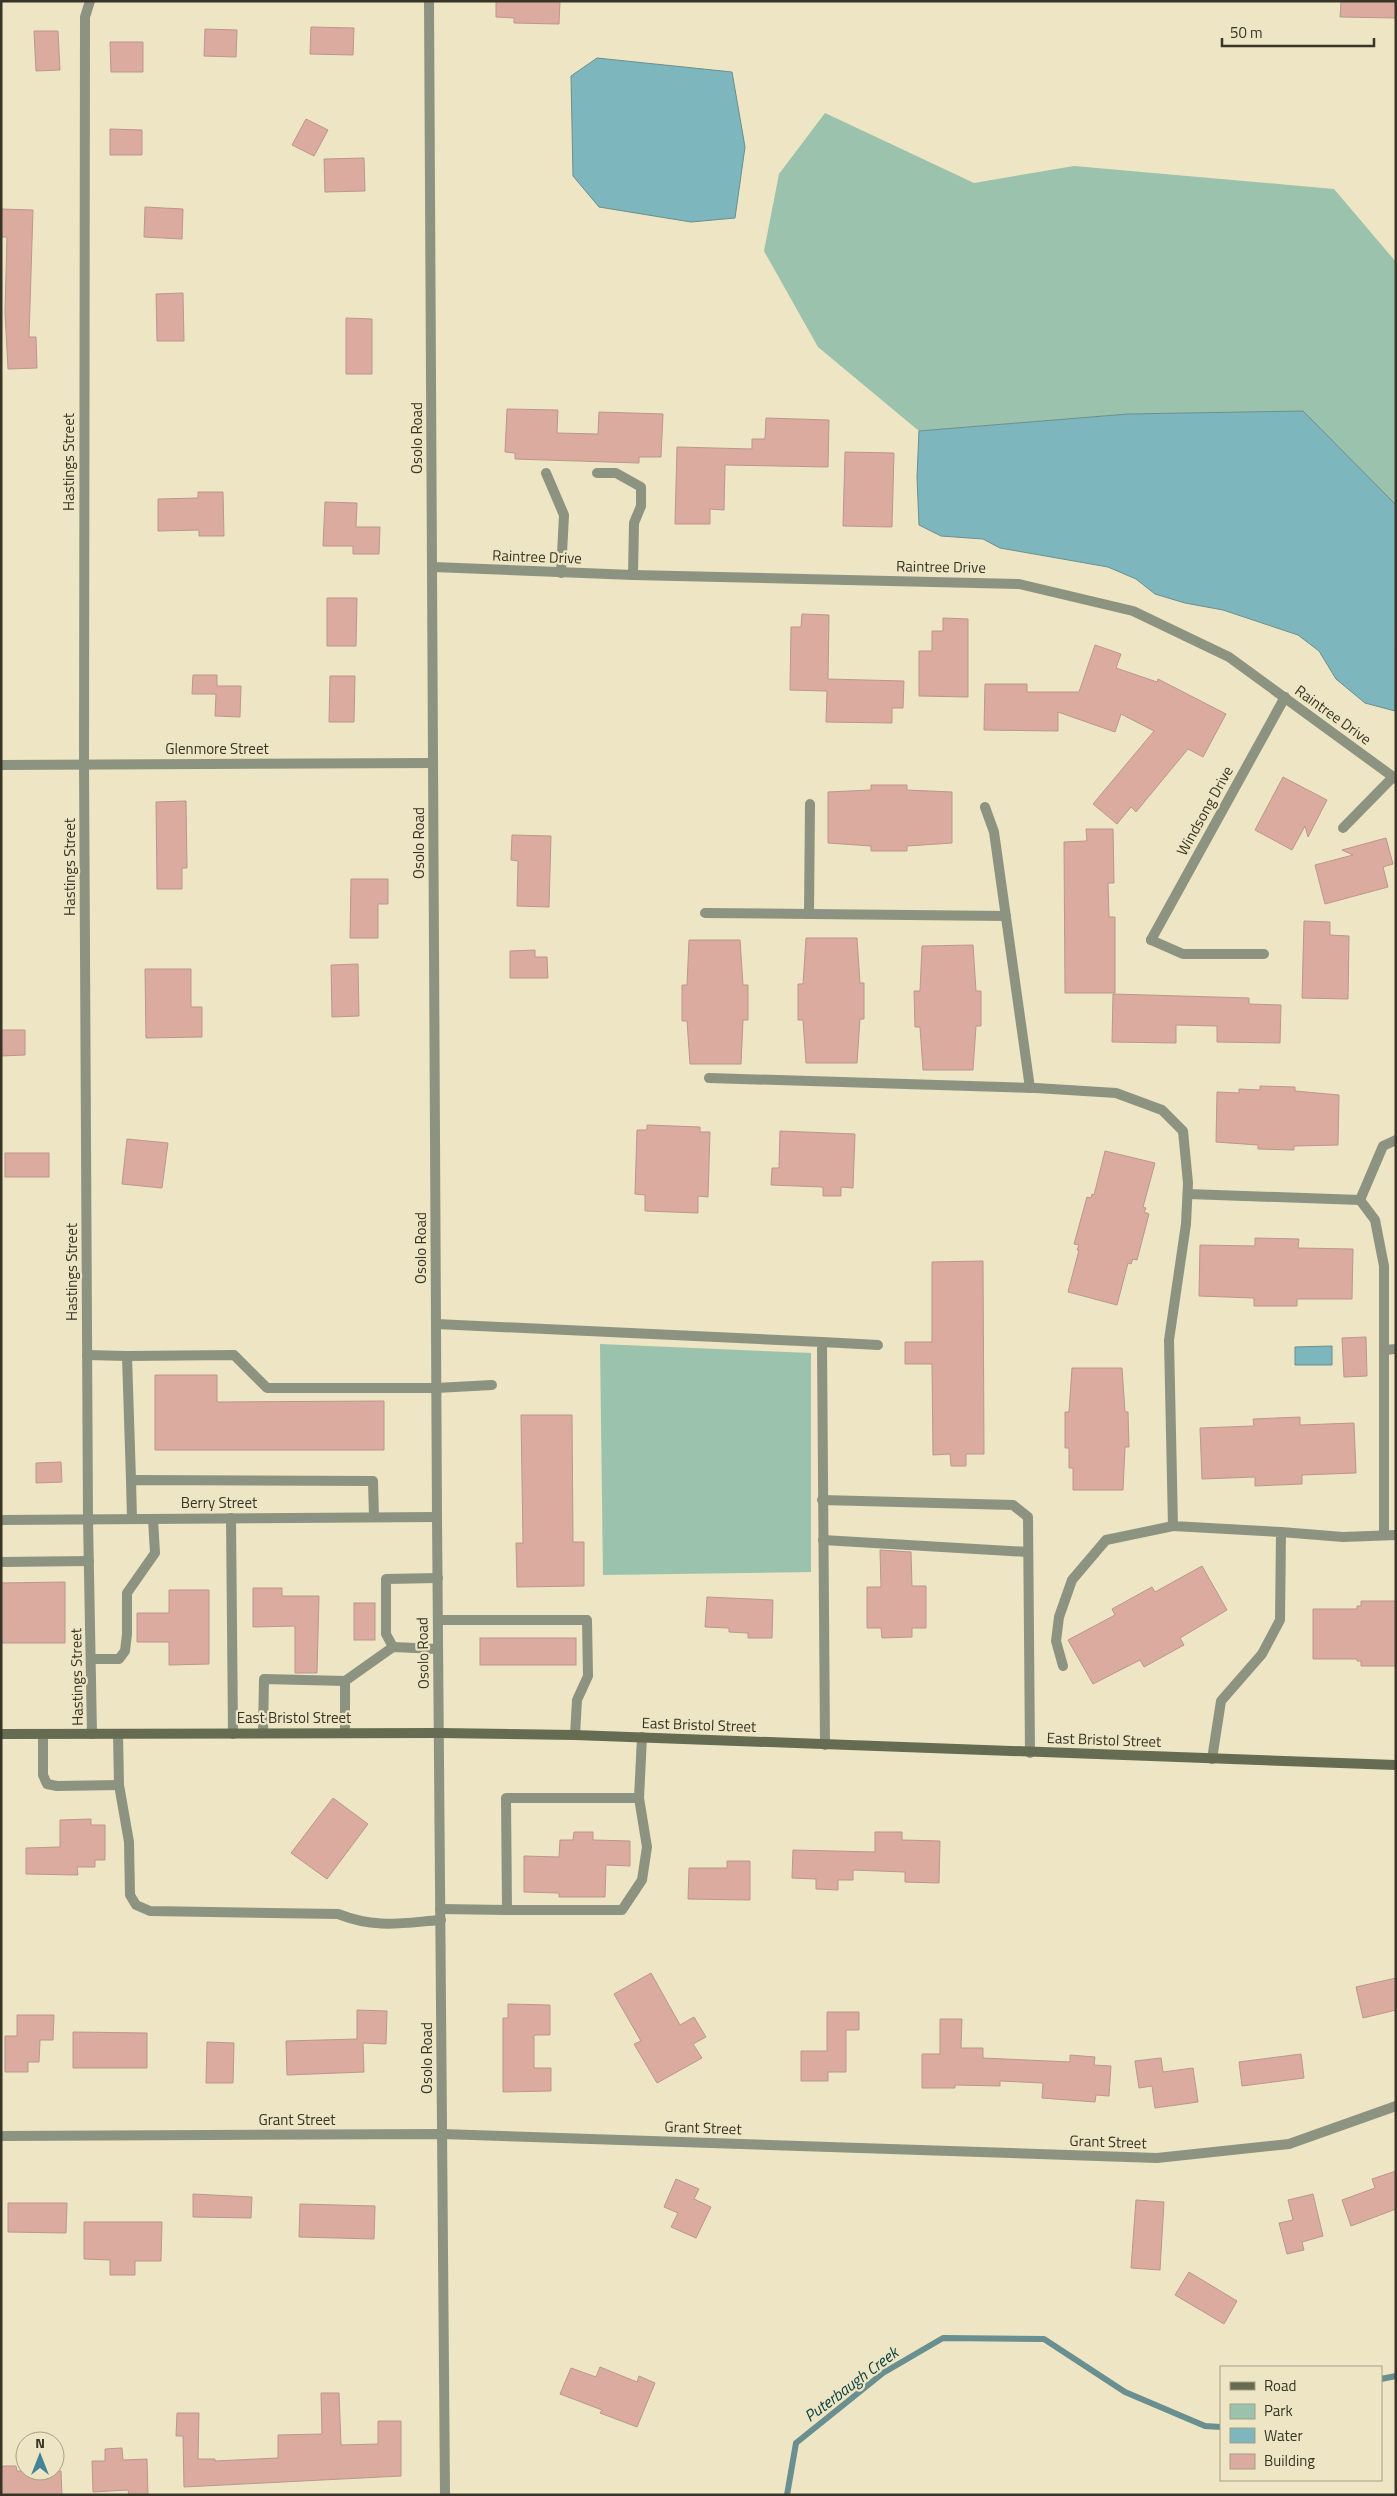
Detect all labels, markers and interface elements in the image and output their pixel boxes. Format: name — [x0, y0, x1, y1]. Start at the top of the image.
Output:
scale bar — [1222, 15, 1374, 47]
text: 50 m — [1230, 21, 1263, 44]
street label: Osolo Road — [405, 402, 428, 474]
street label: Hastings Street — [57, 412, 80, 511]
street label: Raintree Drive — [492, 543, 582, 570]
street label: Raintree Drive — [896, 554, 986, 579]
street label: Raintree Drive — [1290, 679, 1376, 750]
street label: Glenmore Street — [165, 737, 269, 760]
street label: Windsong Drive — [1170, 762, 1239, 860]
street label: Osolo Road — [407, 807, 430, 879]
street label: Hastings Street — [58, 817, 81, 916]
street label: Osolo Road — [409, 1212, 432, 1284]
street label: Hastings Street — [60, 1222, 83, 1321]
street label: Berry Street — [181, 1491, 258, 1514]
street label: Osolo Road — [410, 1617, 435, 1689]
street label: Hastings Street — [64, 1627, 89, 1726]
street label: East Bristol Street — [237, 1706, 352, 1729]
street label: East Bristol Street — [641, 1711, 757, 1738]
street label: East Bristol Street — [1046, 1726, 1162, 1753]
street label: Osolo Road — [415, 2022, 438, 2094]
street label: Grant Street — [258, 2108, 336, 2131]
street label: Grant Street — [664, 2115, 743, 2140]
street label: Grant Street — [1069, 2129, 1148, 2154]
water label: Puterbaugh Creek — [799, 2340, 904, 2427]
legend — [1220, 2366, 1382, 2481]
text: Road — [1264, 2374, 1296, 2397]
text: Park — [1264, 2399, 1293, 2422]
text: Water — [1264, 2424, 1303, 2447]
north arrow — [15, 2431, 65, 2481]
text: N — [35, 2432, 45, 2453]
text: Building — [1264, 2449, 1315, 2472]

